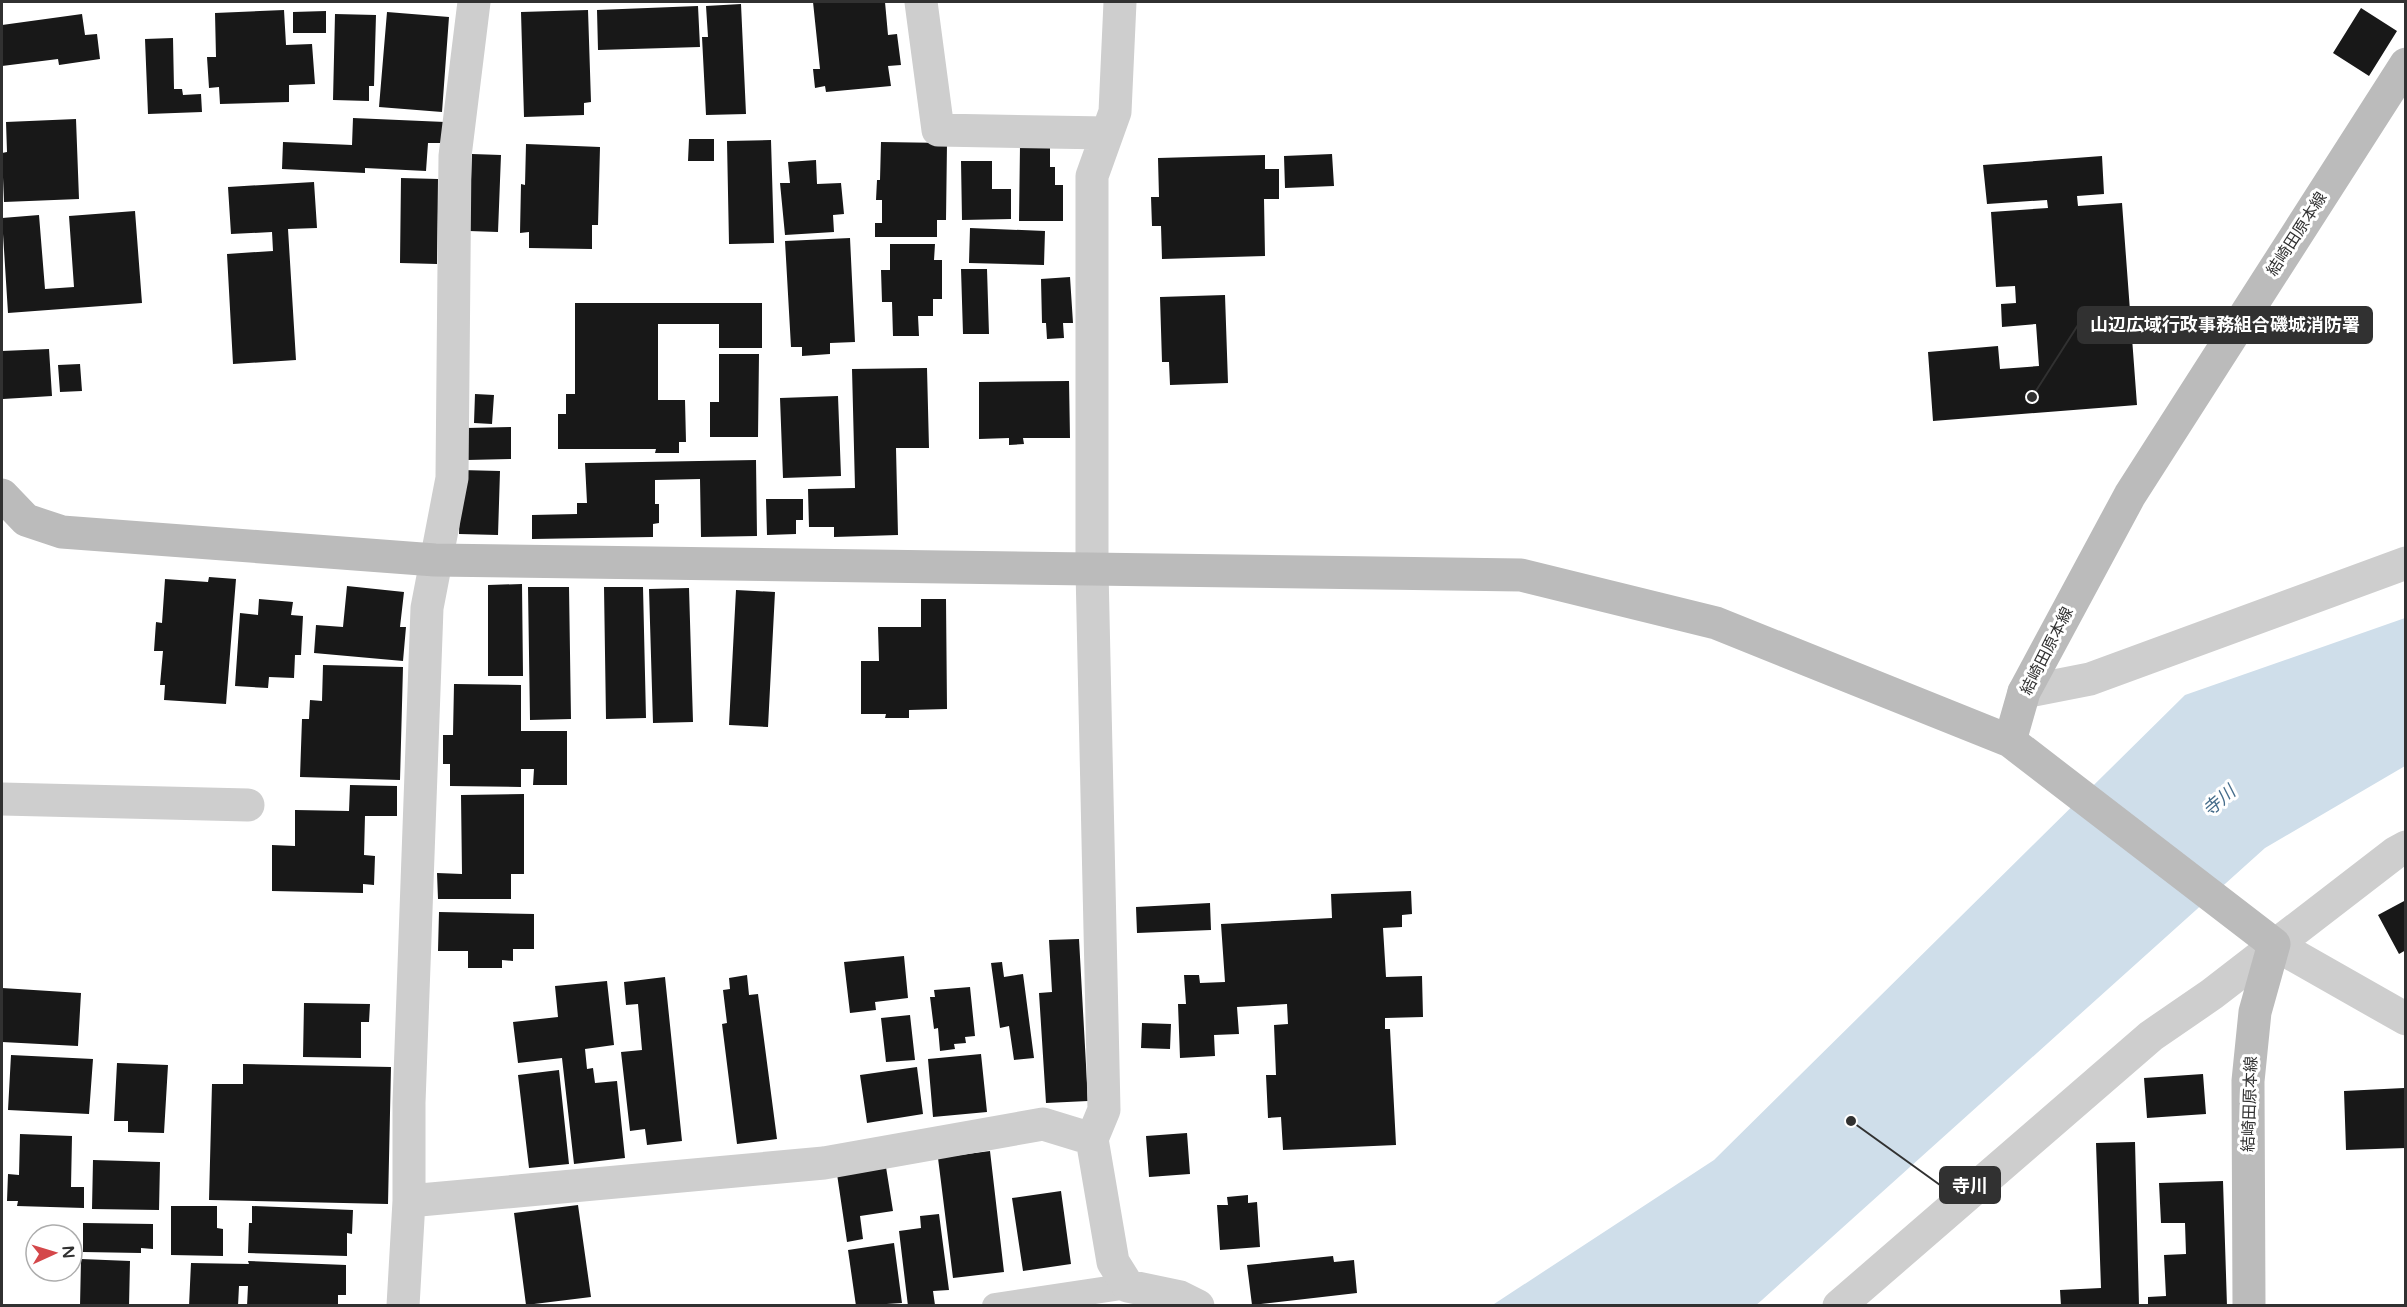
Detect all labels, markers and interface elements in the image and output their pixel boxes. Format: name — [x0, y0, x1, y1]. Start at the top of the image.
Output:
street label: 結崎田原本線 — [2262, 188, 2332, 280]
callout: 山辺広域行政事務組合磯城消防署 — [2078, 307, 2372, 343]
text: 山辺広域行政事務組合磯城消防署 — [2090, 314, 2360, 336]
street label: 結崎田原本線 — [2016, 604, 2078, 698]
water label: 寺川 — [2198, 780, 2241, 821]
street label: 結崎田原本線 — [2238, 1056, 2262, 1152]
callout: 寺川 — [1940, 1167, 2000, 1203]
text: 寺川 — [1952, 1175, 1988, 1197]
north arrow — [24, 1223, 84, 1283]
text: N — [58, 1245, 78, 1259]

